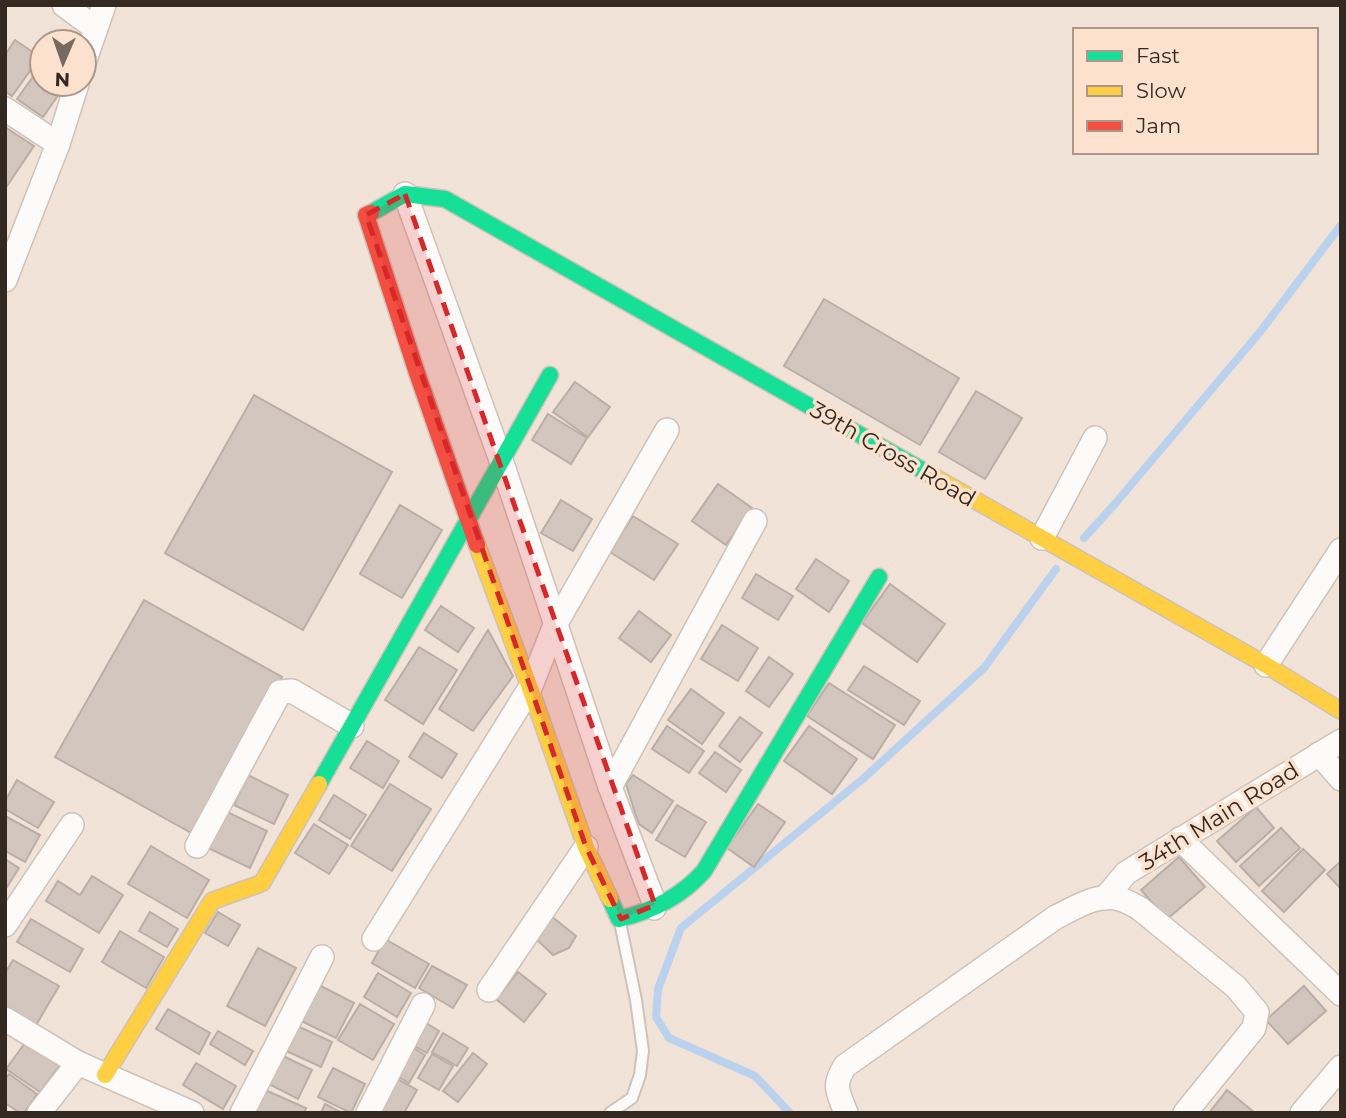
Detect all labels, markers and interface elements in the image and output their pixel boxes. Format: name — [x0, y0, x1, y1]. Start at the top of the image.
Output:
north arrow — [28, 28, 98, 98]
legend — [1073, 28, 1318, 154]
text: Fast — [1136, 43, 1180, 68]
text: N — [54, 68, 71, 91]
text: Slow — [1136, 78, 1186, 103]
text: Jam — [1135, 113, 1181, 138]
street label: 39th Cross Road — [805, 395, 981, 513]
street label: 34th Main Road — [1134, 756, 1304, 876]

